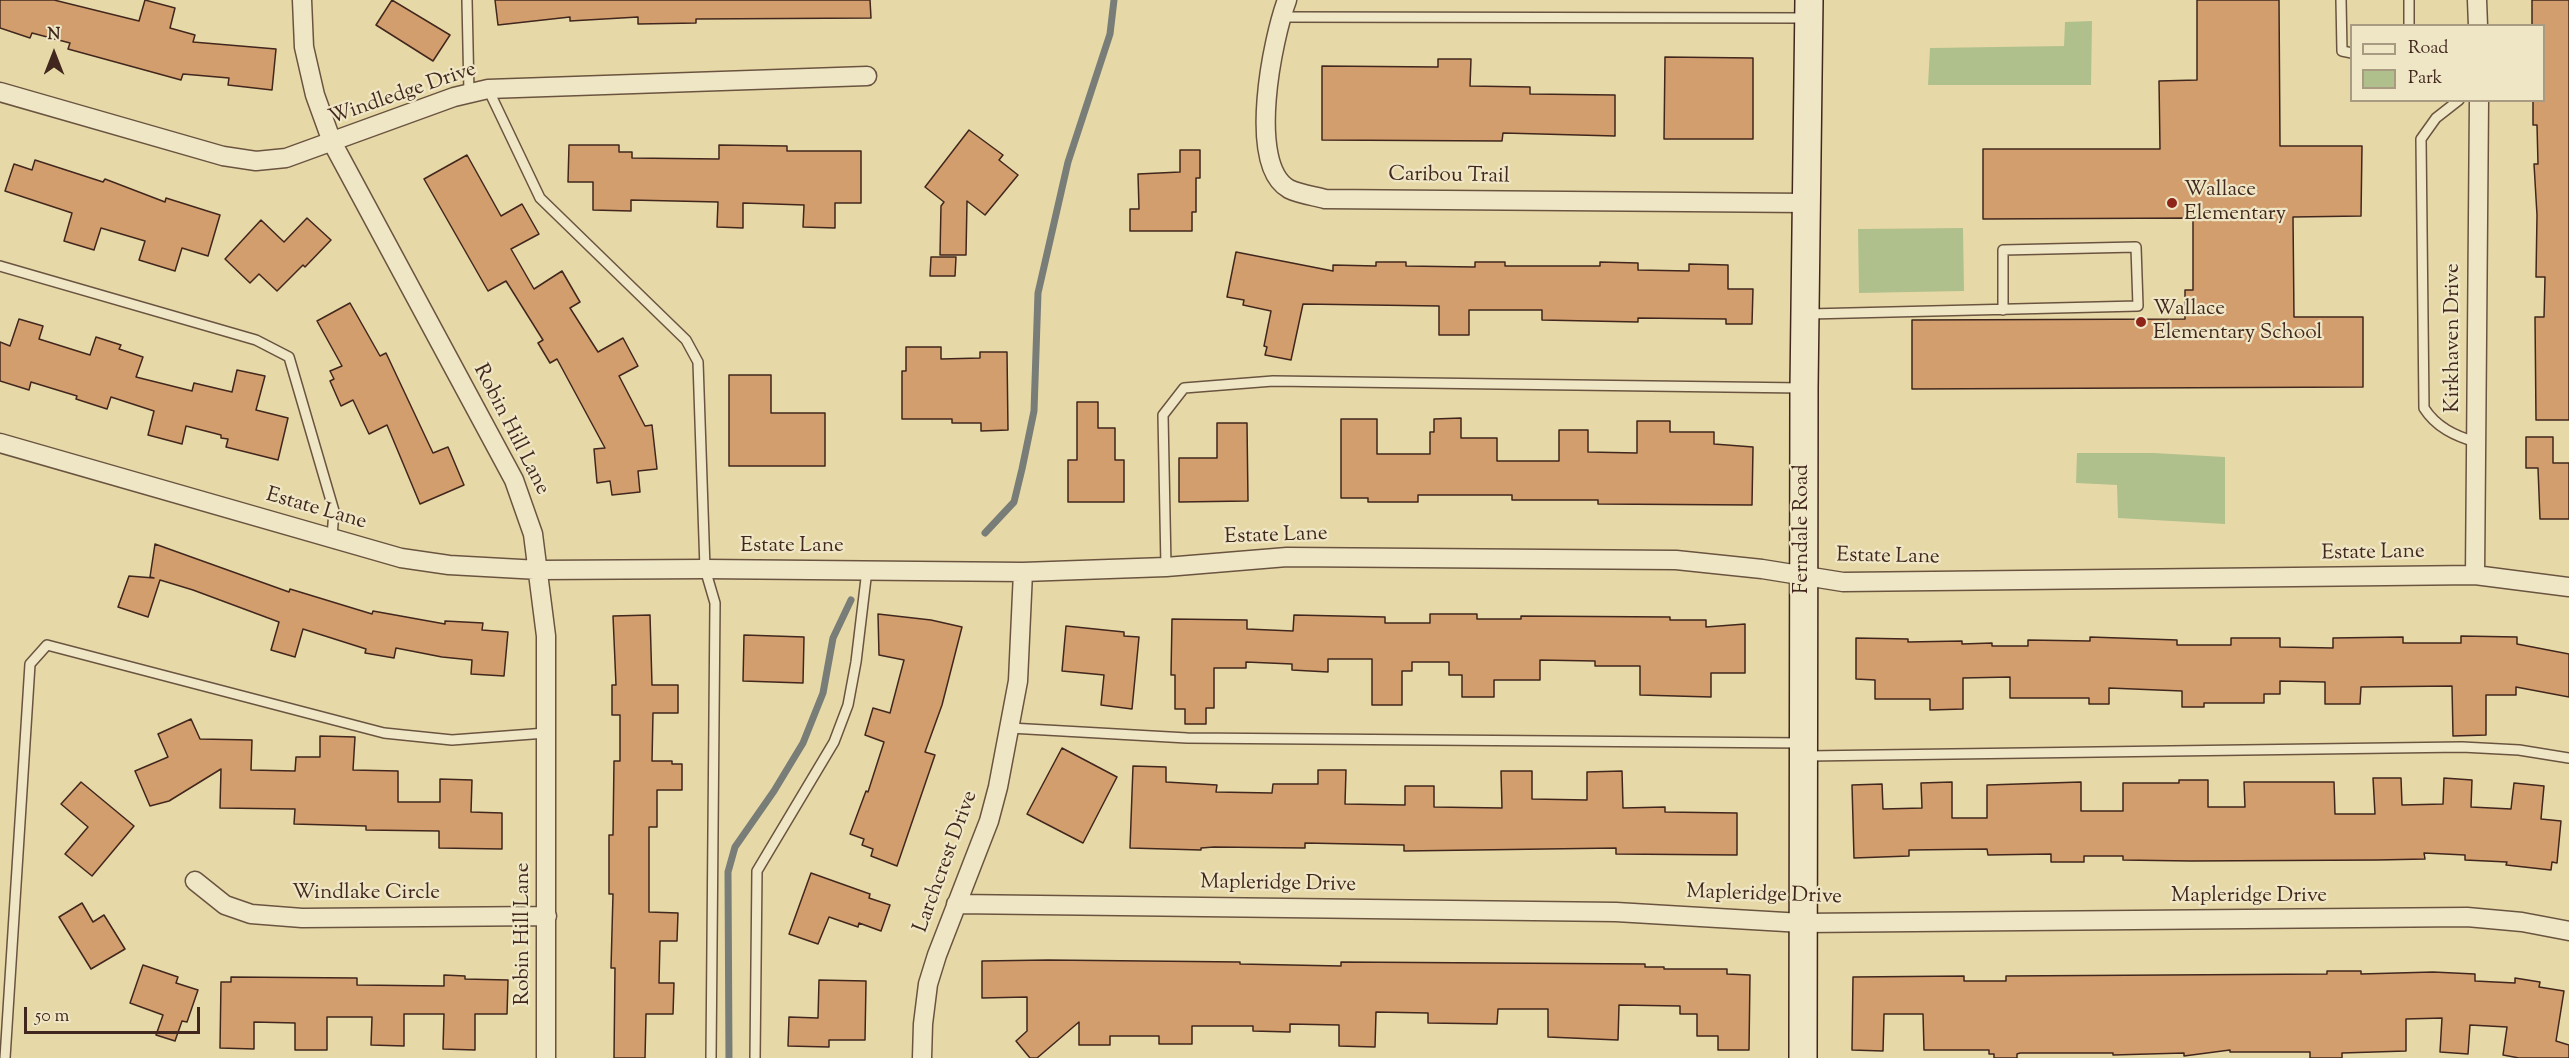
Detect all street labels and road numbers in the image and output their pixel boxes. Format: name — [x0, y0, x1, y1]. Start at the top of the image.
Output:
street label: Windledge Drive — [326, 58, 480, 132]
street label: Caribou Trail — [1388, 163, 1510, 191]
street label: Kirkhaven Drive — [2441, 263, 2467, 413]
street label: Robin Hill Lane — [466, 360, 554, 500]
street label: Ferndale Road — [1790, 464, 1816, 594]
street label: Estate Lane — [263, 484, 369, 536]
street label: Estate Lane — [1224, 523, 1328, 551]
street label: Estate Lane — [740, 534, 844, 560]
street label: Estate Lane — [2321, 540, 2425, 568]
street label: Estate Lane — [1836, 544, 1940, 572]
street label: Larchcrest Drive — [910, 788, 984, 936]
street label: Robin Hill Lane — [511, 862, 537, 1006]
street label: Mapleridge Drive — [1200, 871, 1356, 899]
street label: Windlake Circle — [292, 881, 440, 907]
street label: Mapleridge Drive — [1686, 881, 1842, 911]
street label: Mapleridge Drive — [2171, 884, 2327, 910]

